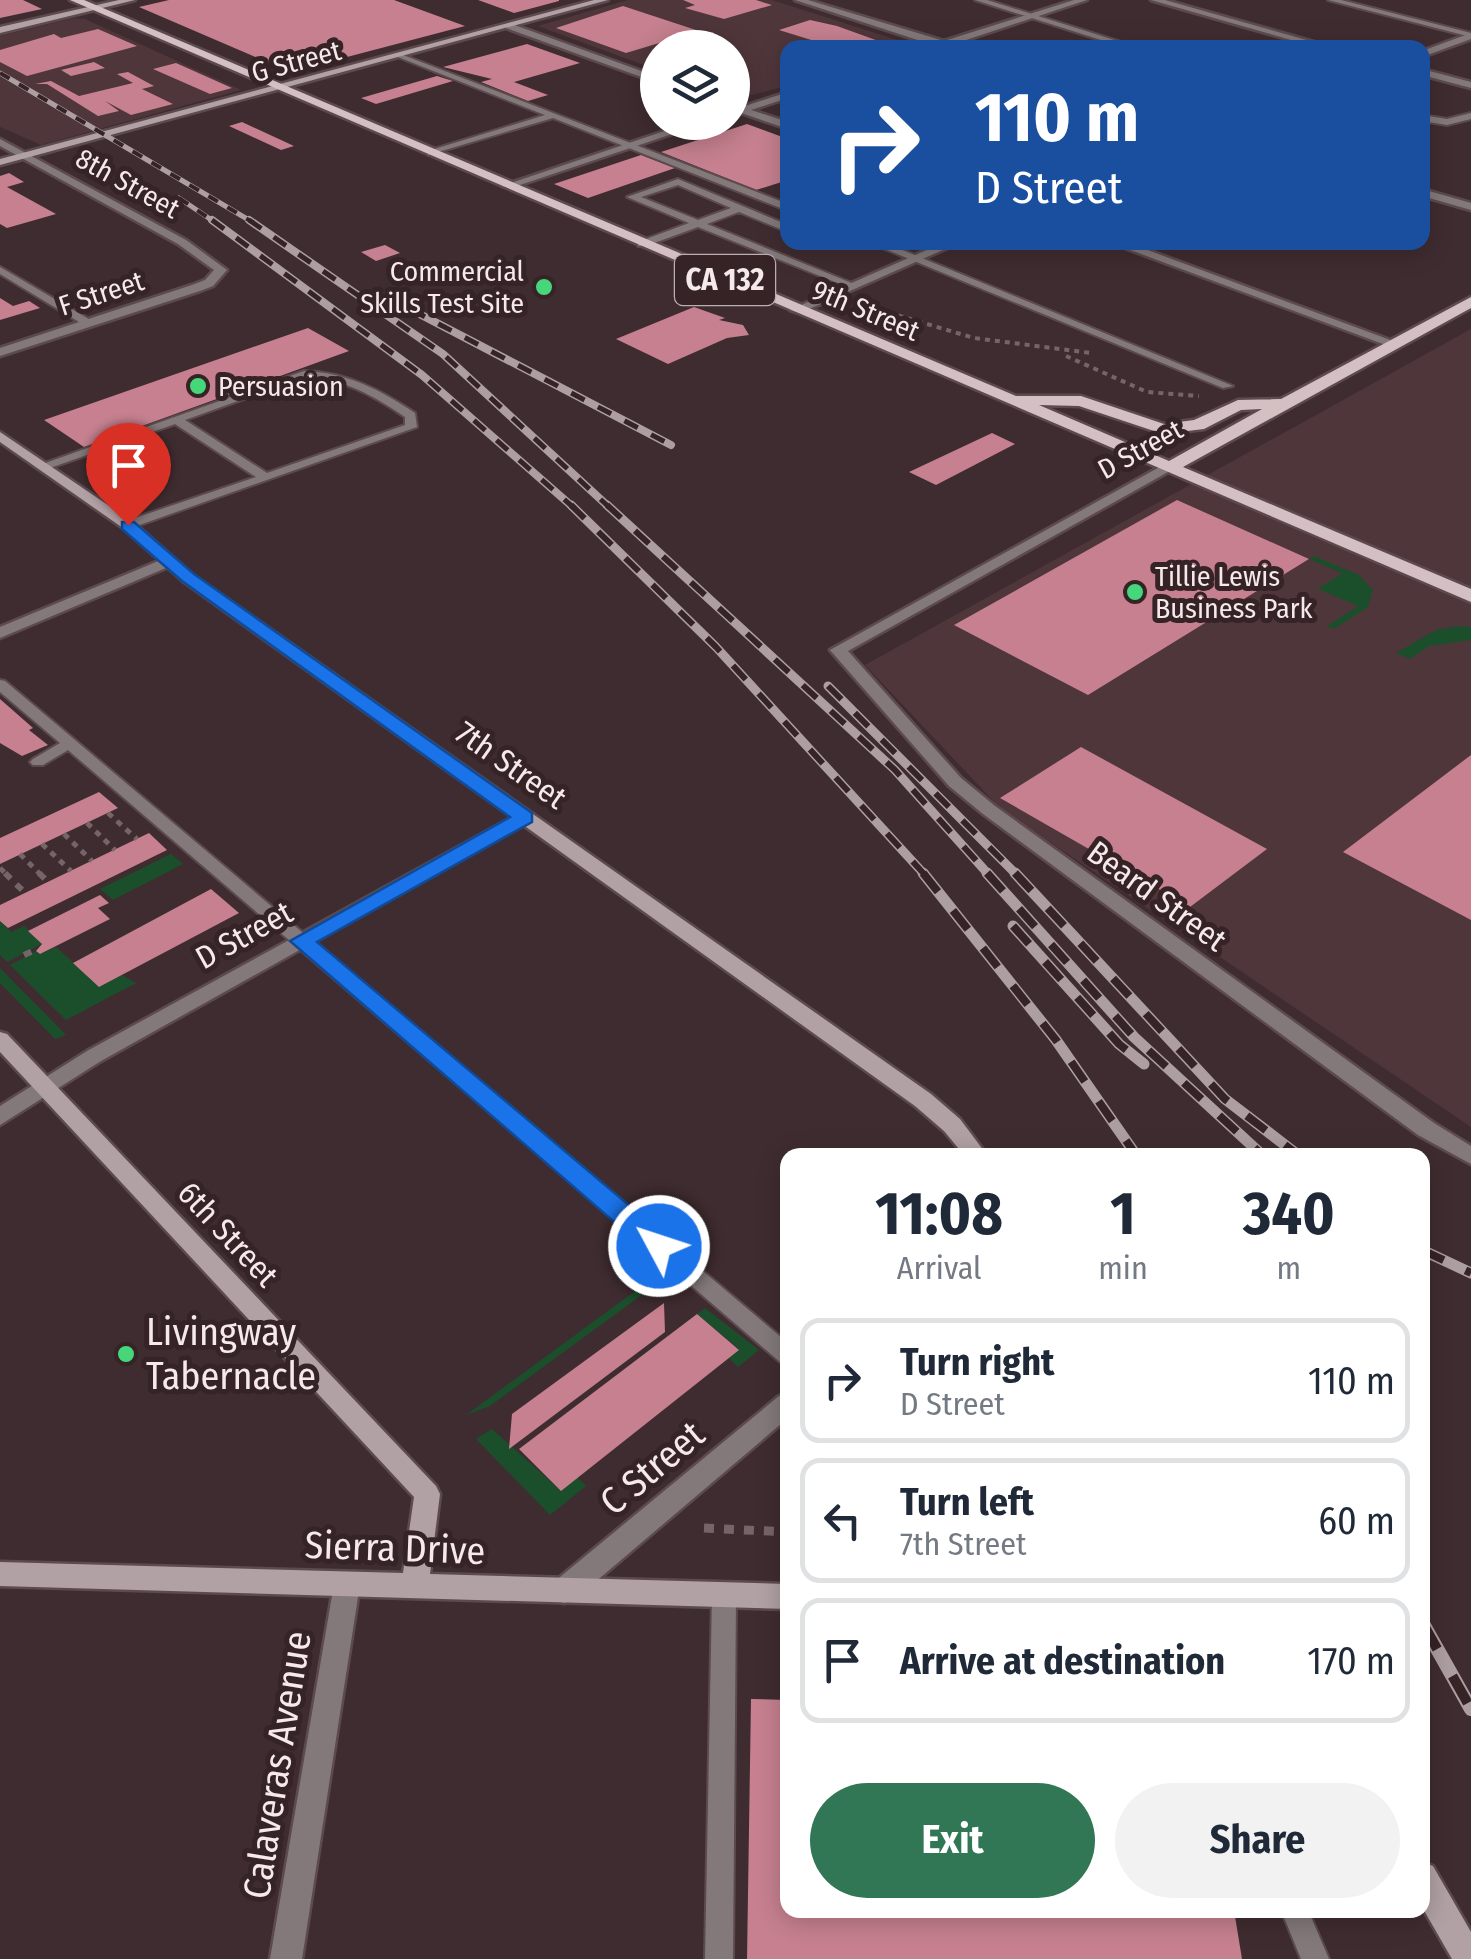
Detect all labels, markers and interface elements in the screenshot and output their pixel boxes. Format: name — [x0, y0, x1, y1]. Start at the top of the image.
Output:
map controls — [640, 30, 750, 140]
button: layers — [640, 30, 750, 140]
street label: G Street — [248, 33, 345, 89]
text: 110 m — [975, 76, 1139, 160]
icon: right — [810, 80, 940, 210]
street label: 8th Street — [70, 142, 186, 226]
text: D Street — [975, 161, 1122, 215]
place label: Commercial Skills Test Site — [360, 255, 524, 320]
road number: CA 132 — [675, 255, 775, 305]
street label: F Street — [54, 264, 149, 323]
street label: 9th Street — [807, 273, 925, 348]
marker: Commercial Skills Test Site — [533, 276, 555, 298]
place label: Persuasion — [218, 370, 344, 403]
marker: Persuasion — [187, 375, 209, 397]
street label: D Street — [1092, 412, 1189, 486]
pin — [86, 423, 171, 526]
icon: arrive — [101, 438, 156, 493]
place label: Tillie Lewis Business Park — [1155, 560, 1313, 625]
marker: Tillie Lewis Business Park — [1124, 581, 1146, 603]
street label: 7th Street — [448, 713, 574, 817]
street label: Beard Street — [1080, 833, 1234, 959]
street label: D Street — [189, 893, 300, 977]
street label: 6th Street — [170, 1174, 286, 1295]
text: 11:08 — [875, 1178, 1003, 1250]
text: 1 — [1110, 1178, 1136, 1250]
text: 340 — [1243, 1178, 1335, 1250]
position arrow — [607, 1194, 711, 1298]
text: Arrival — [897, 1249, 982, 1287]
text: min — [1098, 1249, 1148, 1287]
text: m — [1277, 1249, 1301, 1287]
place label: Livingway Tabernacle — [146, 1309, 316, 1399]
text: Turn right — [900, 1339, 1054, 1385]
marker: Livingway Tabernacle — [115, 1343, 137, 1365]
icon: right — [815, 1353, 870, 1408]
text: 110 m — [1308, 1358, 1395, 1404]
text: D Street — [900, 1385, 1005, 1423]
street label: C Street — [591, 1411, 714, 1525]
text: Turn left — [900, 1479, 1034, 1525]
icon: left — [815, 1493, 870, 1548]
text: 60 m — [1318, 1498, 1395, 1544]
street label: Sierra Drive — [304, 1522, 486, 1574]
text: 7th Street — [900, 1525, 1027, 1563]
street label: Calaveras Avenue — [233, 1628, 321, 1902]
icon: arrive — [815, 1633, 870, 1688]
text: Arrive at destination — [900, 1638, 1225, 1684]
text: 170 m — [1307, 1638, 1395, 1684]
button: Exit — [810, 1783, 1095, 1898]
button: Share — [1115, 1783, 1400, 1898]

